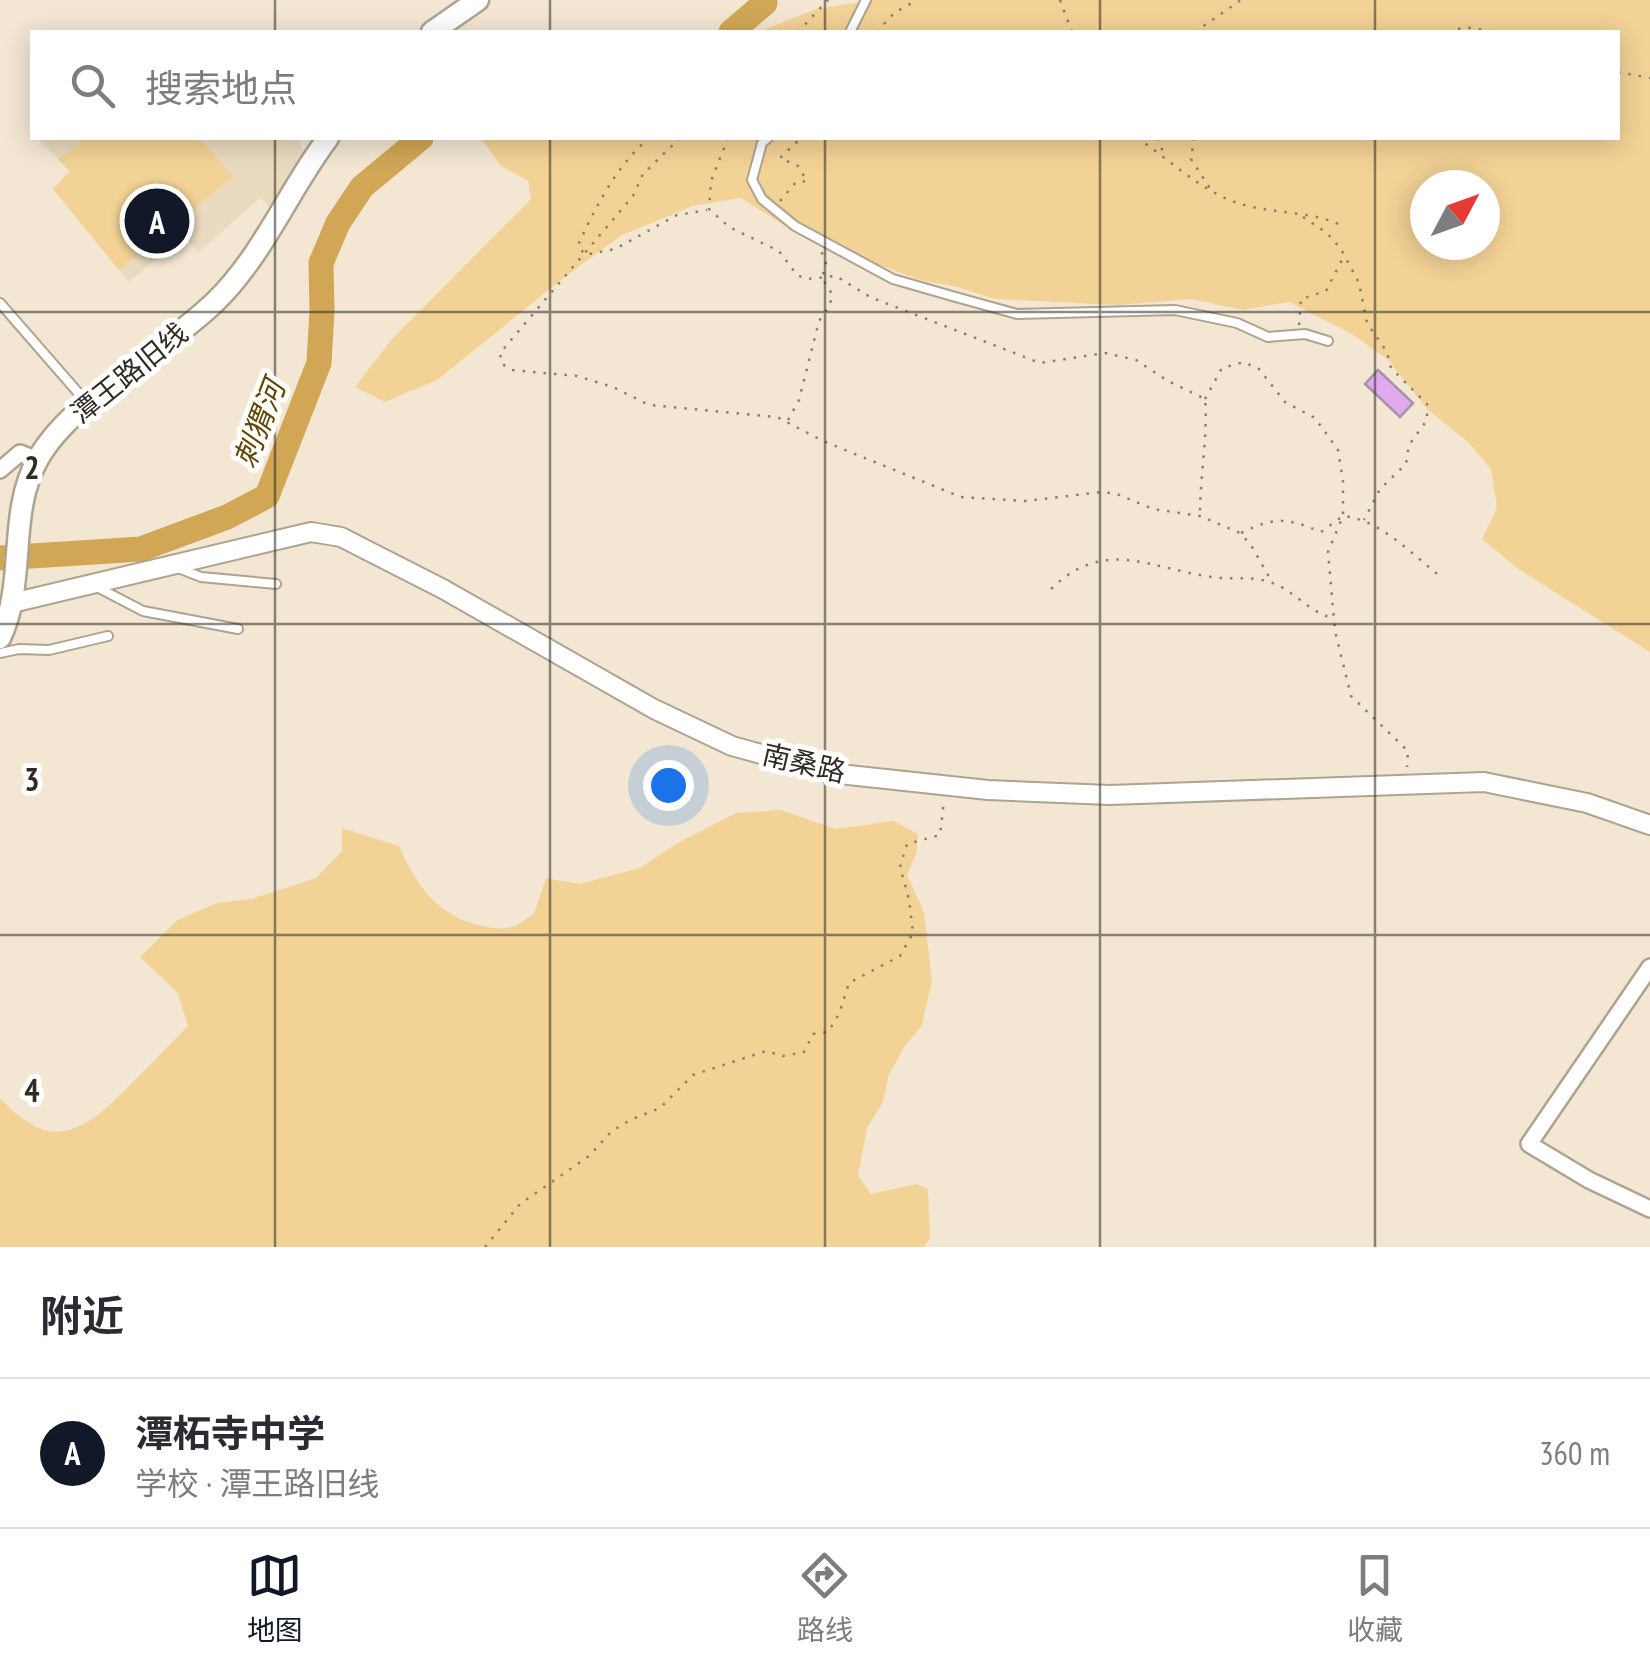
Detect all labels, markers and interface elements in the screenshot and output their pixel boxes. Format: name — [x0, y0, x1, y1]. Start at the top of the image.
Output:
search box — [30, 30, 1620, 140]
icon: search — [65, 58, 120, 113]
text: 搜索地点 — [145, 63, 297, 112]
north arrow — [1410, 170, 1500, 260]
pin: A — [124, 184, 190, 258]
street label: 潭王路旧线 — [63, 314, 195, 431]
water label: 刺猬河 — [224, 370, 295, 472]
text: 2 — [24, 446, 40, 488]
street label: 南桑路 — [759, 735, 849, 790]
text: 3 — [24, 758, 40, 800]
your location — [643, 760, 694, 811]
text: 4 — [24, 1069, 40, 1111]
text: 附近 — [40, 1288, 124, 1343]
text: 潭柘寺中学 — [135, 1408, 325, 1457]
text: A — [64, 1432, 81, 1474]
text: 360 m — [1539, 1432, 1610, 1474]
text: 学校 · 潭王路旧线 — [135, 1462, 379, 1504]
tab: 地图 — [247, 1548, 303, 1648]
tab: 路线 — [797, 1548, 853, 1648]
tab: 收藏 — [1347, 1548, 1403, 1648]

